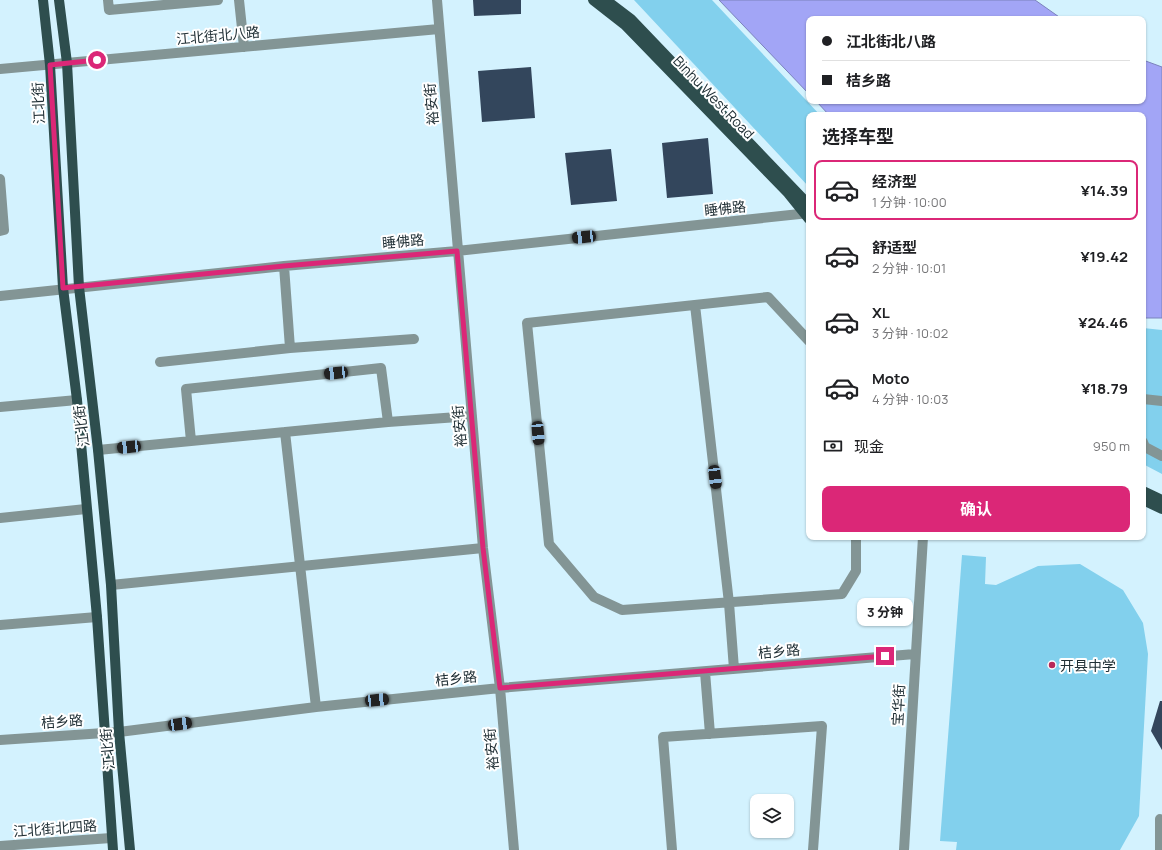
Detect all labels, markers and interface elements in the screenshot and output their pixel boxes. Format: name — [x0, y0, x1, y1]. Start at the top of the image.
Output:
street label: 江北街北八路 — [175, 22, 261, 48]
text: 江北街北八路 — [846, 31, 936, 52]
route start — [88, 51, 106, 69]
street label: Binhu West Road — [669, 51, 759, 143]
text: 桔乡路 — [846, 70, 891, 91]
street label: 江北街 — [27, 82, 49, 124]
street label: 裕安街 — [420, 82, 442, 126]
text: 选择车型 — [822, 124, 894, 148]
text: 经济型 — [872, 171, 917, 192]
icon: car — [824, 172, 860, 208]
text: ¥14.39 — [1081, 180, 1128, 201]
text: 1 分钟 · 10:00 — [872, 193, 947, 211]
street label: 睡佛路 — [703, 196, 747, 220]
street label: 睡佛路 — [381, 230, 425, 252]
car — [571, 230, 597, 244]
text: 舒适型 — [872, 237, 917, 258]
icon: car — [824, 238, 860, 274]
text: ¥19.42 — [1080, 246, 1128, 267]
text: 2 分钟 · 10:01 — [872, 259, 946, 277]
text: XL — [872, 302, 890, 323]
icon: car — [824, 304, 860, 340]
text: ¥24.46 — [1078, 312, 1128, 333]
text: 3 分钟 · 10:02 — [872, 324, 948, 342]
car — [323, 366, 349, 380]
text: Moto — [872, 368, 909, 389]
icon: car — [824, 370, 860, 406]
text: ¥18.79 — [1081, 378, 1128, 399]
text: 4 分钟 · 10:03 — [872, 390, 948, 408]
street label: 江北街 — [69, 404, 93, 448]
street label: 裕安街 — [448, 404, 470, 448]
car — [531, 421, 545, 445]
icon: cash — [822, 435, 844, 457]
text: 现金 — [854, 436, 884, 457]
text: 950 m — [1093, 437, 1130, 455]
car — [116, 440, 142, 454]
car — [708, 464, 722, 490]
button: 确认 — [822, 486, 1130, 532]
callout: 3 分钟 — [857, 598, 913, 626]
text: 3 分钟 — [867, 603, 903, 621]
street label: 桔乡路 — [757, 640, 801, 662]
route end — [876, 647, 894, 665]
place label: 开县中学 — [1060, 656, 1116, 675]
marker: 开县中学 — [1047, 660, 1057, 670]
street label: 桔乡路 — [434, 666, 478, 690]
street label: 宝华街 — [887, 684, 909, 726]
car — [364, 693, 390, 707]
street label: 桔乡路 — [40, 710, 84, 732]
car — [167, 716, 193, 732]
street label: 江北街 — [96, 727, 118, 771]
street label: 裕安街 — [480, 727, 502, 771]
map controls — [750, 794, 794, 838]
button: layers — [750, 794, 794, 838]
street label: 江北街北四路 — [12, 816, 98, 840]

